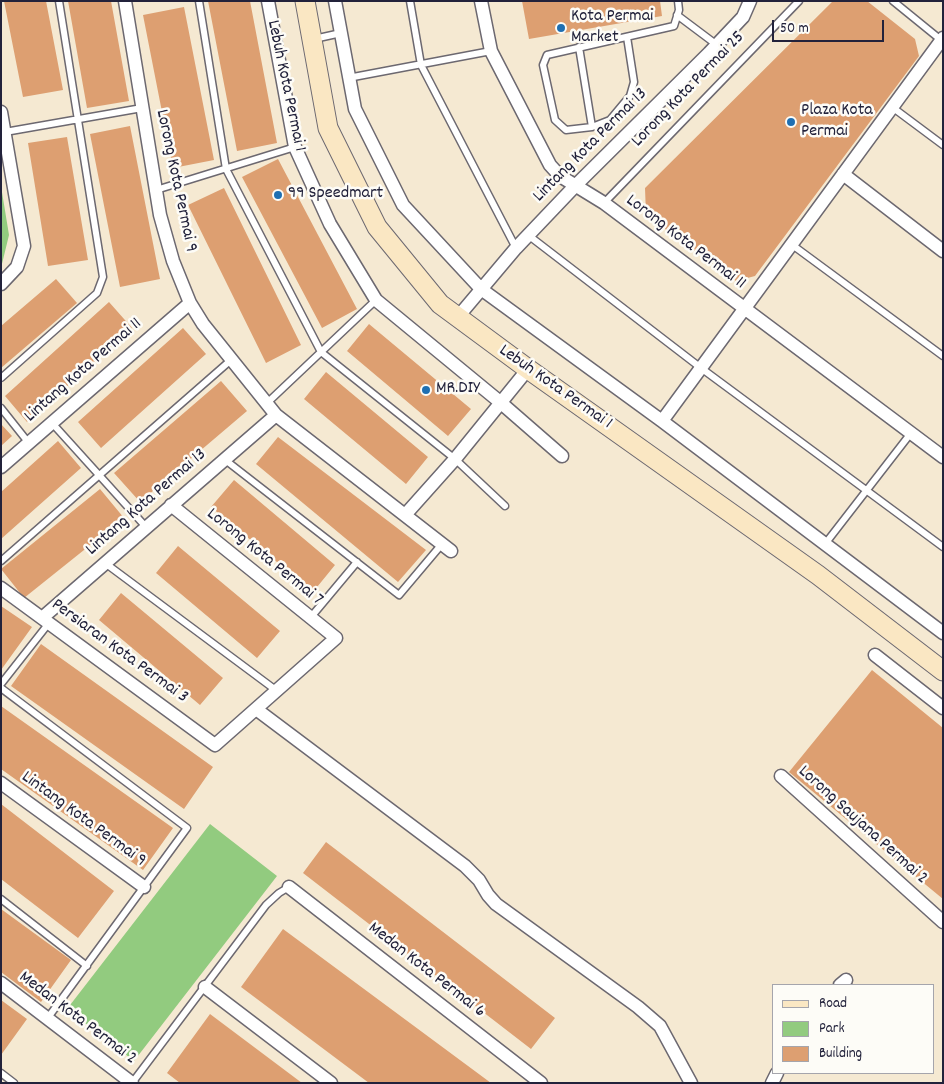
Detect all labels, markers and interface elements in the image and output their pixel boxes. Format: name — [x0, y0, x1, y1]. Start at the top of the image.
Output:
place label: Kota Permai Market — [571, 7, 653, 50]
scale bar — [774, 10, 886, 42]
street label: Lebuh Kota Permai 1 — [261, 18, 309, 154]
text: 50 m — [780, 18, 809, 40]
marker: Kota Permai Market — [555, 22, 567, 34]
street label: Lorong Kota Permai 25 — [628, 27, 750, 153]
street label: Lintang Kota Permai 13 — [529, 84, 653, 208]
place label: Plaza Kota Permai — [801, 101, 873, 144]
street label: Lorong Kota Permai 9 — [149, 108, 201, 254]
marker: Plaza Kota Permai — [785, 116, 797, 128]
place label: 99 Speedmart — [288, 184, 383, 206]
marker: 99 Speedmart — [272, 189, 284, 201]
street label: Lorong Kota Permai 11 — [621, 191, 749, 295]
street label: Lintang Kota Permai 11 — [21, 314, 147, 428]
street label: Lebuh Kota Permai 1 — [494, 341, 616, 435]
place label: MR.DIY — [436, 379, 480, 401]
marker: MR.DIY — [420, 384, 432, 396]
street label: Lintang Kota Permai 13 — [82, 445, 212, 561]
street label: Lorong Kota Permai 7 — [201, 504, 327, 612]
street label: Persiaran Kota Permai 3 — [46, 595, 192, 709]
street label: Lorong Saujana Permai 2 — [793, 762, 931, 890]
street label: Lintang Kota Permai 9 — [16, 767, 150, 873]
street label: Medan Kota Permai 6 — [363, 918, 489, 1024]
street label: Medan Kota Permai 2 — [14, 968, 140, 1070]
legend — [772, 984, 934, 1074]
text: Road — [819, 993, 847, 1015]
text: Park — [819, 1018, 845, 1040]
text: Building — [819, 1043, 862, 1065]

